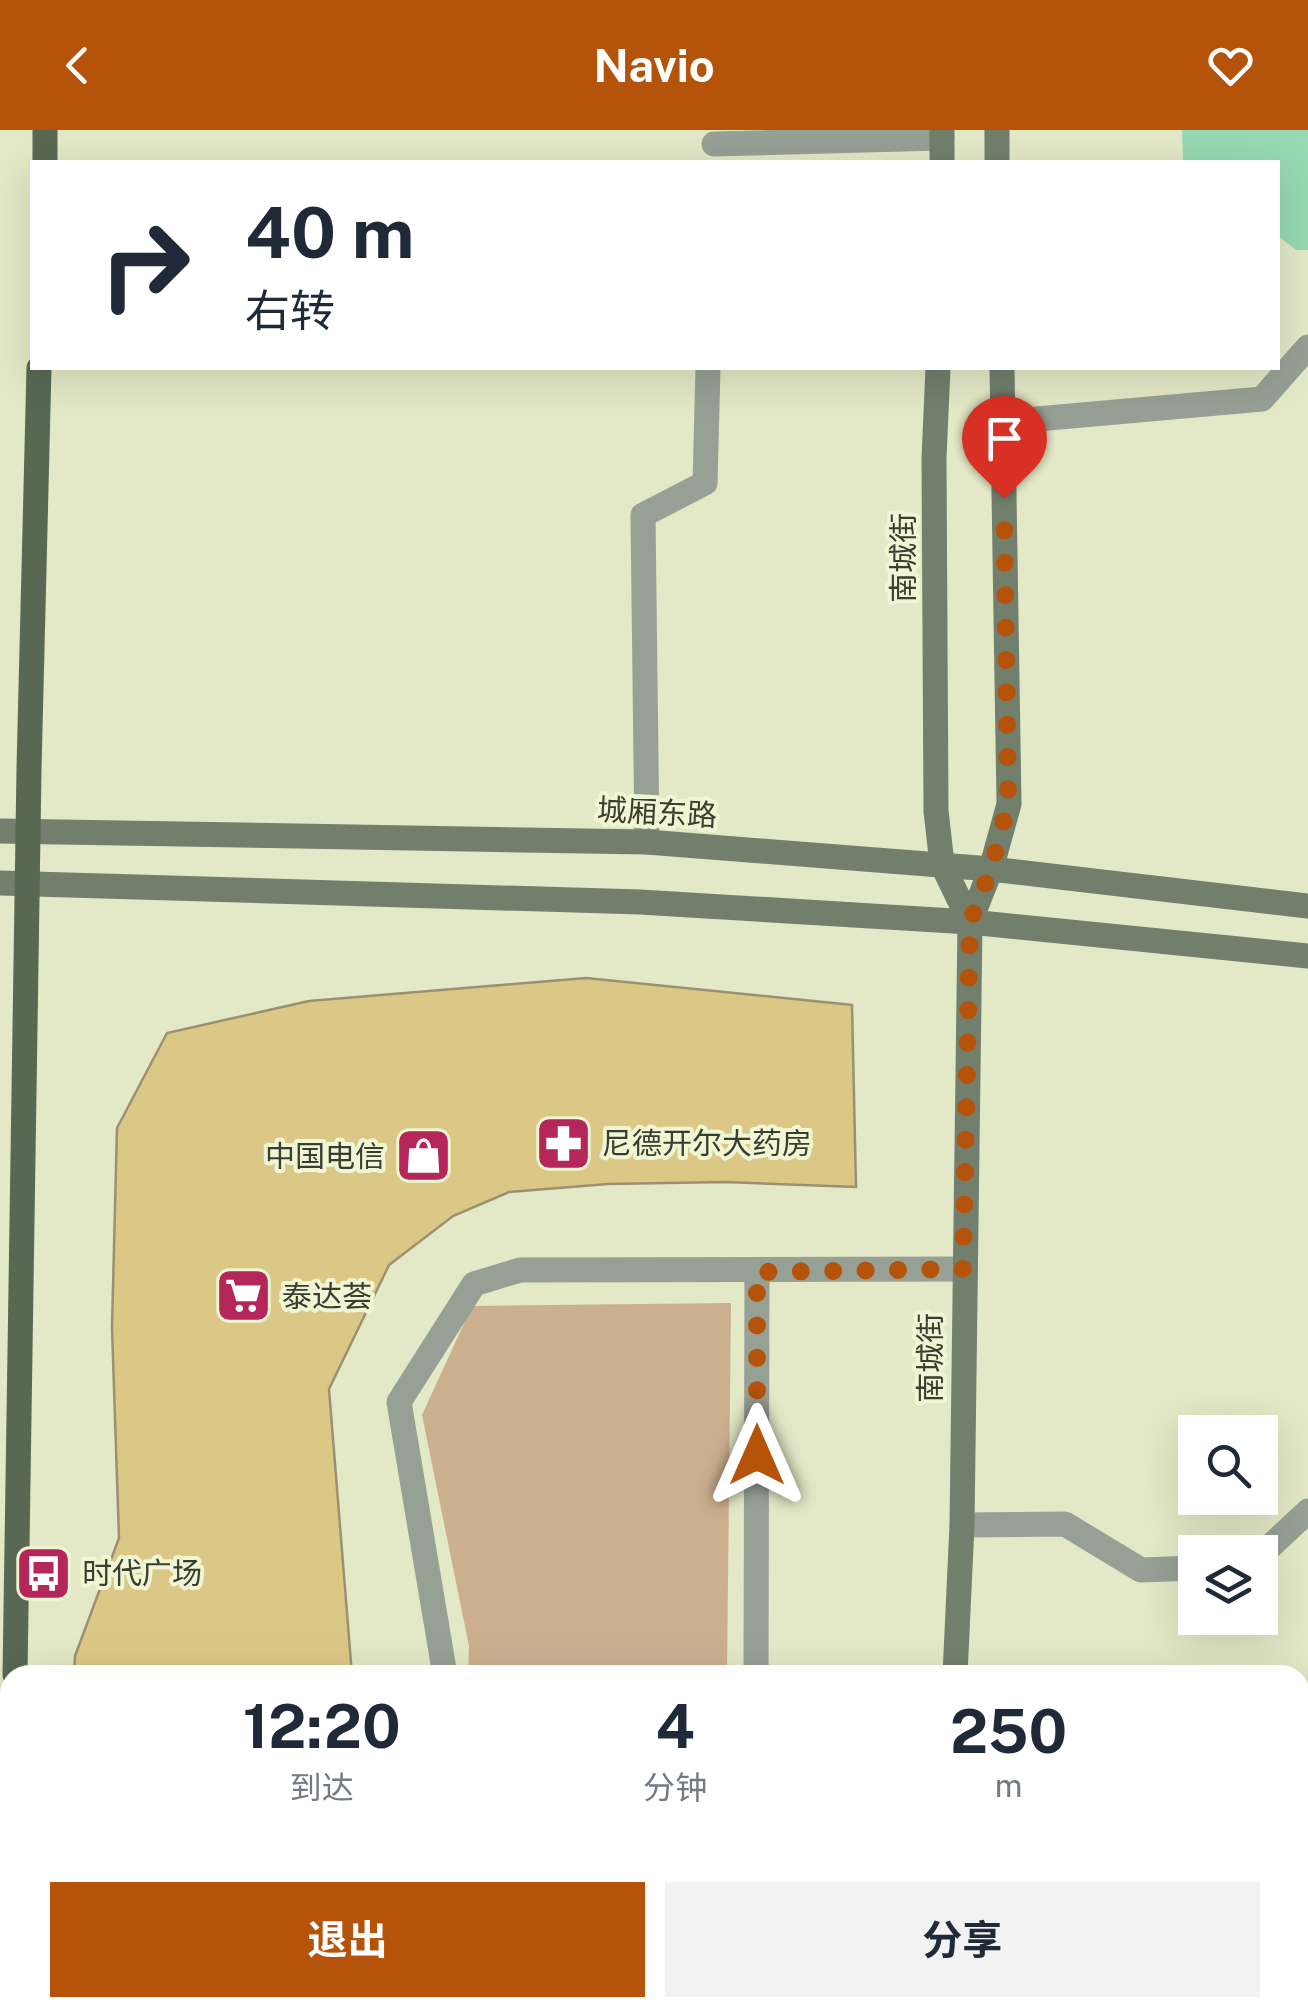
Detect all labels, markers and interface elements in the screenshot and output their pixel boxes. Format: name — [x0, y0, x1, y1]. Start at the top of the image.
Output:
icon: back — [50, 38, 105, 93]
icon: heart — [1203, 38, 1258, 93]
text: Navio — [593, 39, 715, 92]
text: 40 m — [245, 191, 415, 274]
icon: right — [80, 200, 210, 330]
text: 右转 — [245, 284, 335, 337]
pin — [962, 396, 1047, 499]
icon: arrive — [977, 411, 1032, 466]
street label: 南城街 — [885, 513, 921, 603]
street label: 城厢东路 — [596, 791, 718, 833]
pharmacy icon: 尼德开尔大药房 — [533, 1113, 593, 1173]
place label: 尼德开尔大药房 — [602, 1125, 812, 1161]
shop icon: 中国电信 — [394, 1126, 454, 1186]
place label: 中国电信 — [265, 1138, 385, 1174]
supermarket icon: 泰达荟 — [213, 1266, 273, 1326]
place label: 泰达荟 — [282, 1278, 372, 1314]
street label: 南城街 — [912, 1313, 948, 1403]
position arrow — [705, 1403, 809, 1507]
map controls — [1178, 1415, 1278, 1635]
button: search — [1178, 1415, 1278, 1515]
button: layers — [1178, 1535, 1278, 1635]
bus stop icon: 时代广场 — [13, 1543, 73, 1603]
place label: 时代广场 — [82, 1555, 202, 1591]
text: 12:20 — [243, 1691, 401, 1762]
text: 4 — [656, 1691, 695, 1762]
text: 250 — [950, 1696, 1067, 1767]
text: m — [995, 1767, 1022, 1804]
text: 到达 — [290, 1769, 354, 1806]
text: 分钟 — [643, 1769, 707, 1806]
button: 退出 — [50, 1882, 645, 1997]
button: 分享 — [665, 1882, 1260, 1997]

